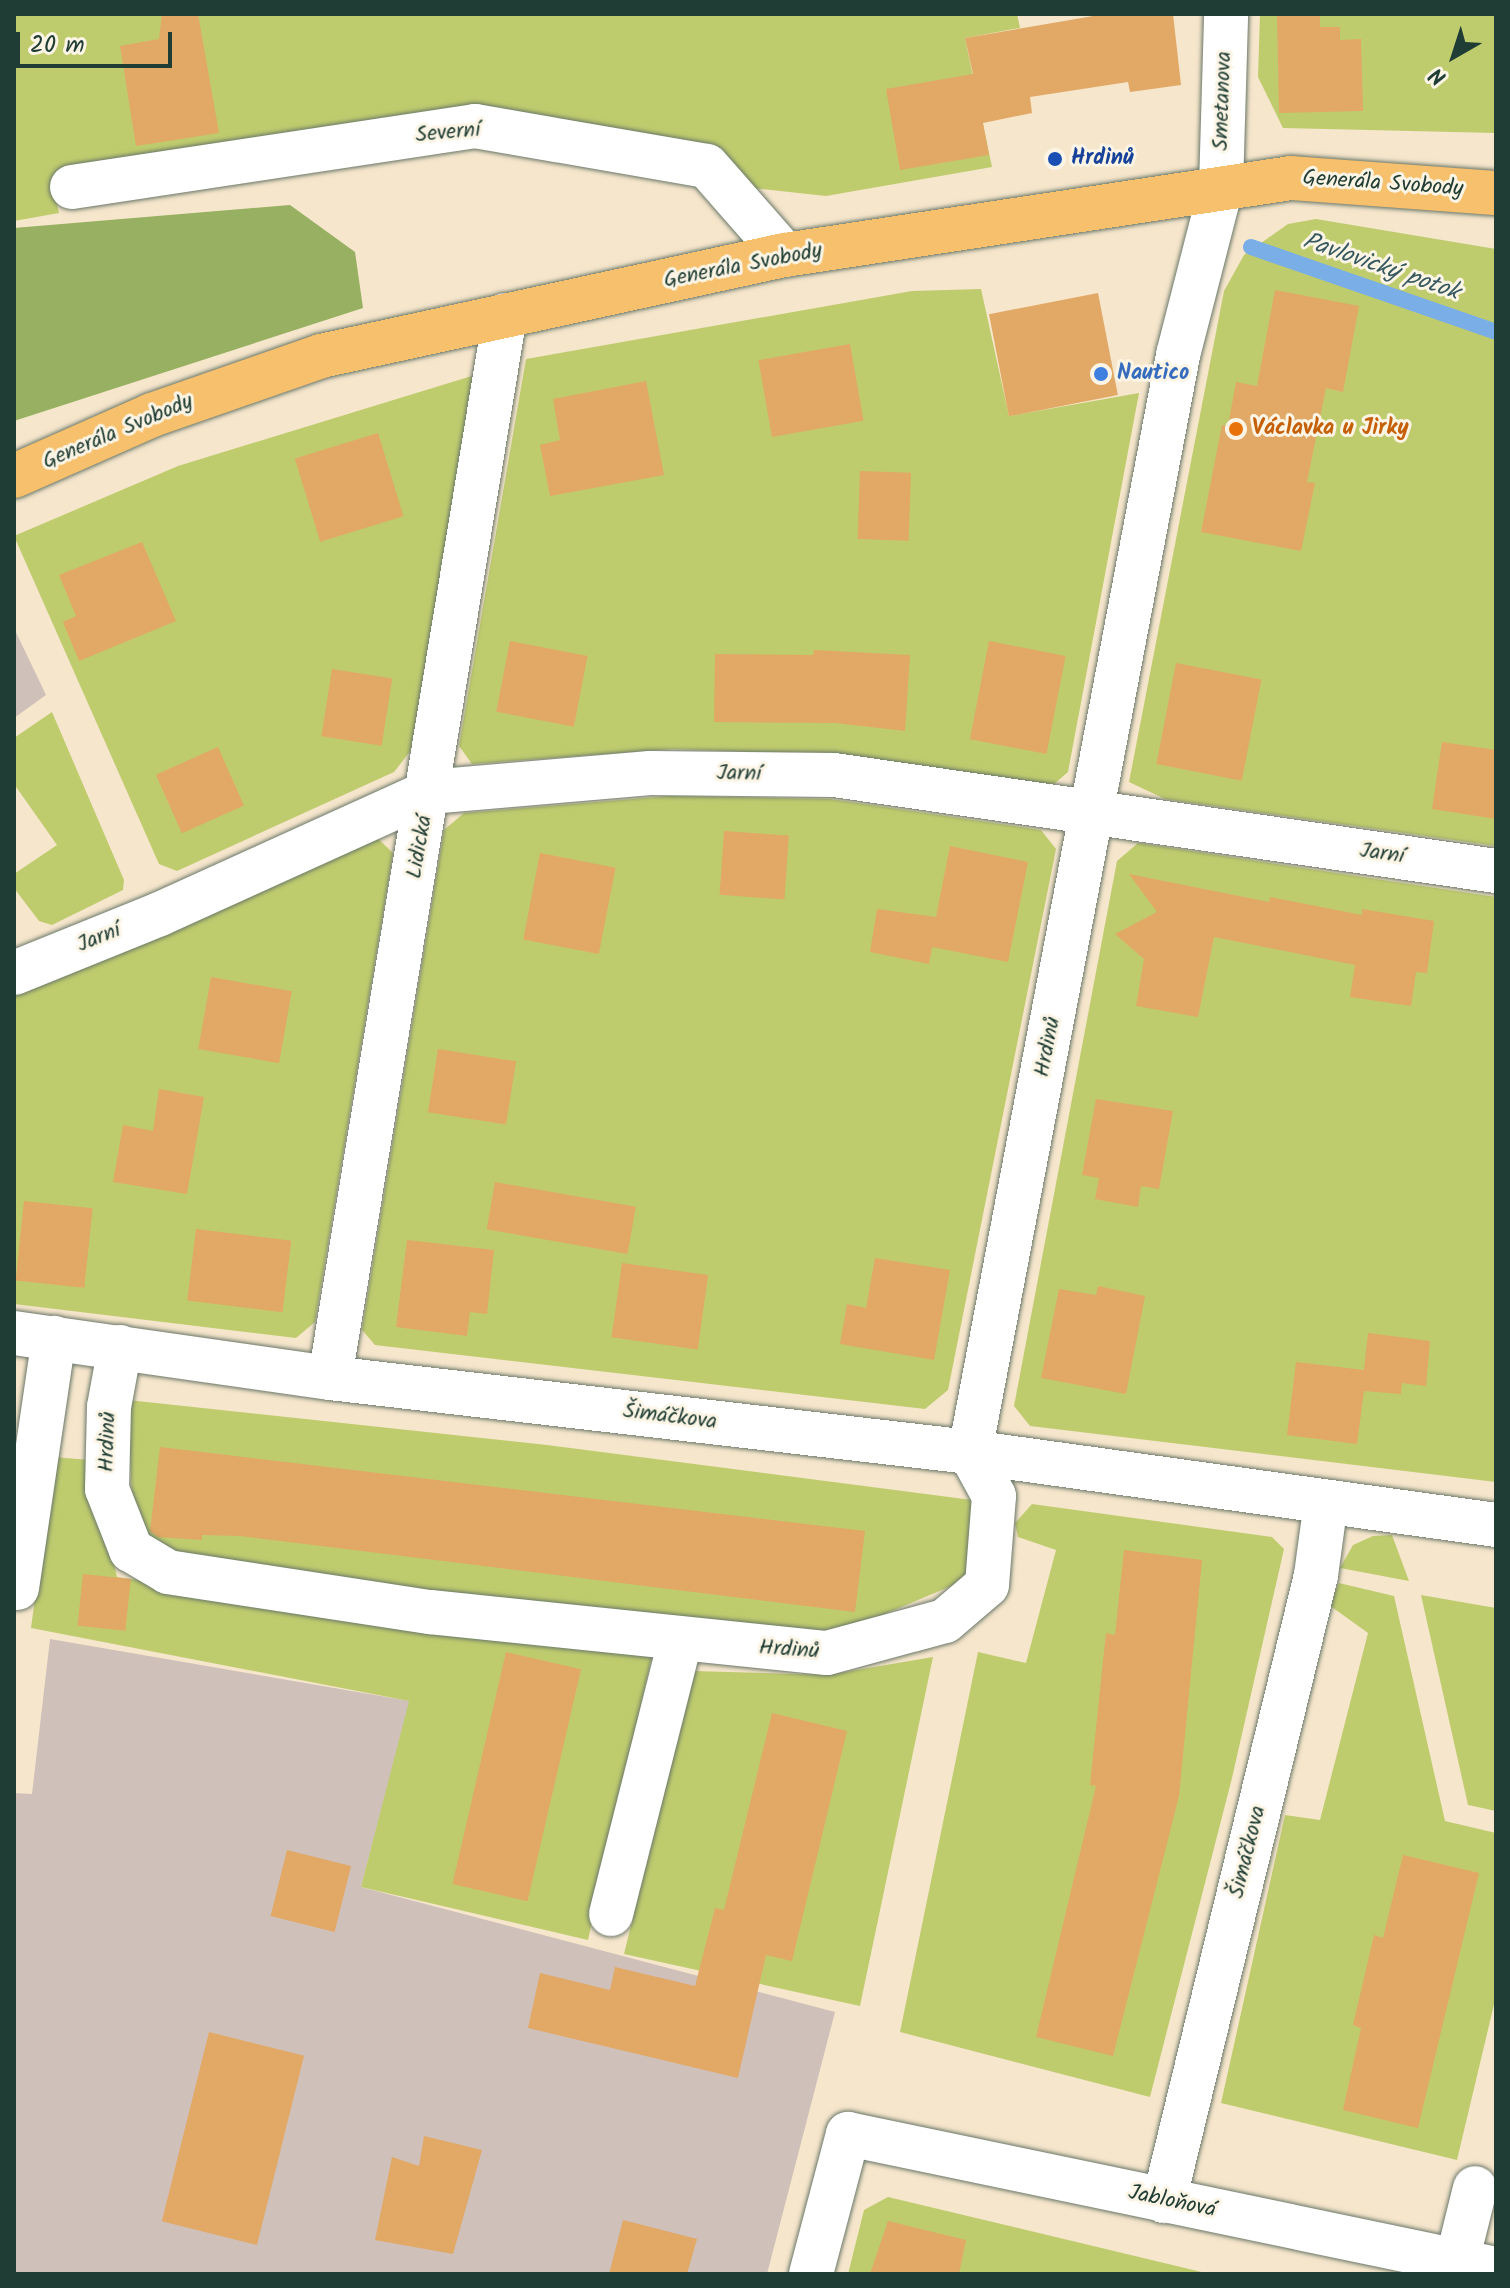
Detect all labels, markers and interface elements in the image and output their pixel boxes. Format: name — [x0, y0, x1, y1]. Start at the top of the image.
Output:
scale bar — [20, 16, 176, 66]
north arrow — [1414, 16, 1494, 96]
text: 20 m — [30, 26, 85, 65]
street label: Smetanova — [1208, 51, 1238, 151]
text: N — [1422, 57, 1455, 93]
street label: Severní — [414, 117, 482, 149]
place label: Hrdinů — [1071, 146, 1134, 172]
marker: Hrdinů — [1046, 150, 1064, 168]
street label: Generála Svobody — [1302, 165, 1464, 203]
water label: Pavlovický potok — [1299, 227, 1463, 307]
street label: Generála Svobody — [662, 238, 824, 294]
place label: Nautico — [1117, 361, 1189, 387]
marker: Nautico — [1092, 365, 1110, 383]
street label: Generála Svobody — [39, 388, 197, 476]
place label: Václavka u Jirky — [1252, 416, 1409, 442]
marker: Václavka u Jirky — [1227, 420, 1245, 438]
street label: Jarní — [716, 760, 762, 788]
street label: Lidická — [401, 813, 439, 881]
street label: Jarní — [1358, 838, 1406, 870]
street label: Jarní — [73, 917, 125, 959]
street label: Hrdinů — [1029, 1015, 1067, 1079]
street label: Šimáčkova — [622, 1398, 718, 1436]
street label: Hrdinů — [94, 1411, 122, 1473]
street label: Hrdinů — [758, 1635, 820, 1665]
street label: Šimáčkova — [1224, 1803, 1272, 1901]
street label: Jabloňová — [1126, 2180, 1218, 2224]

